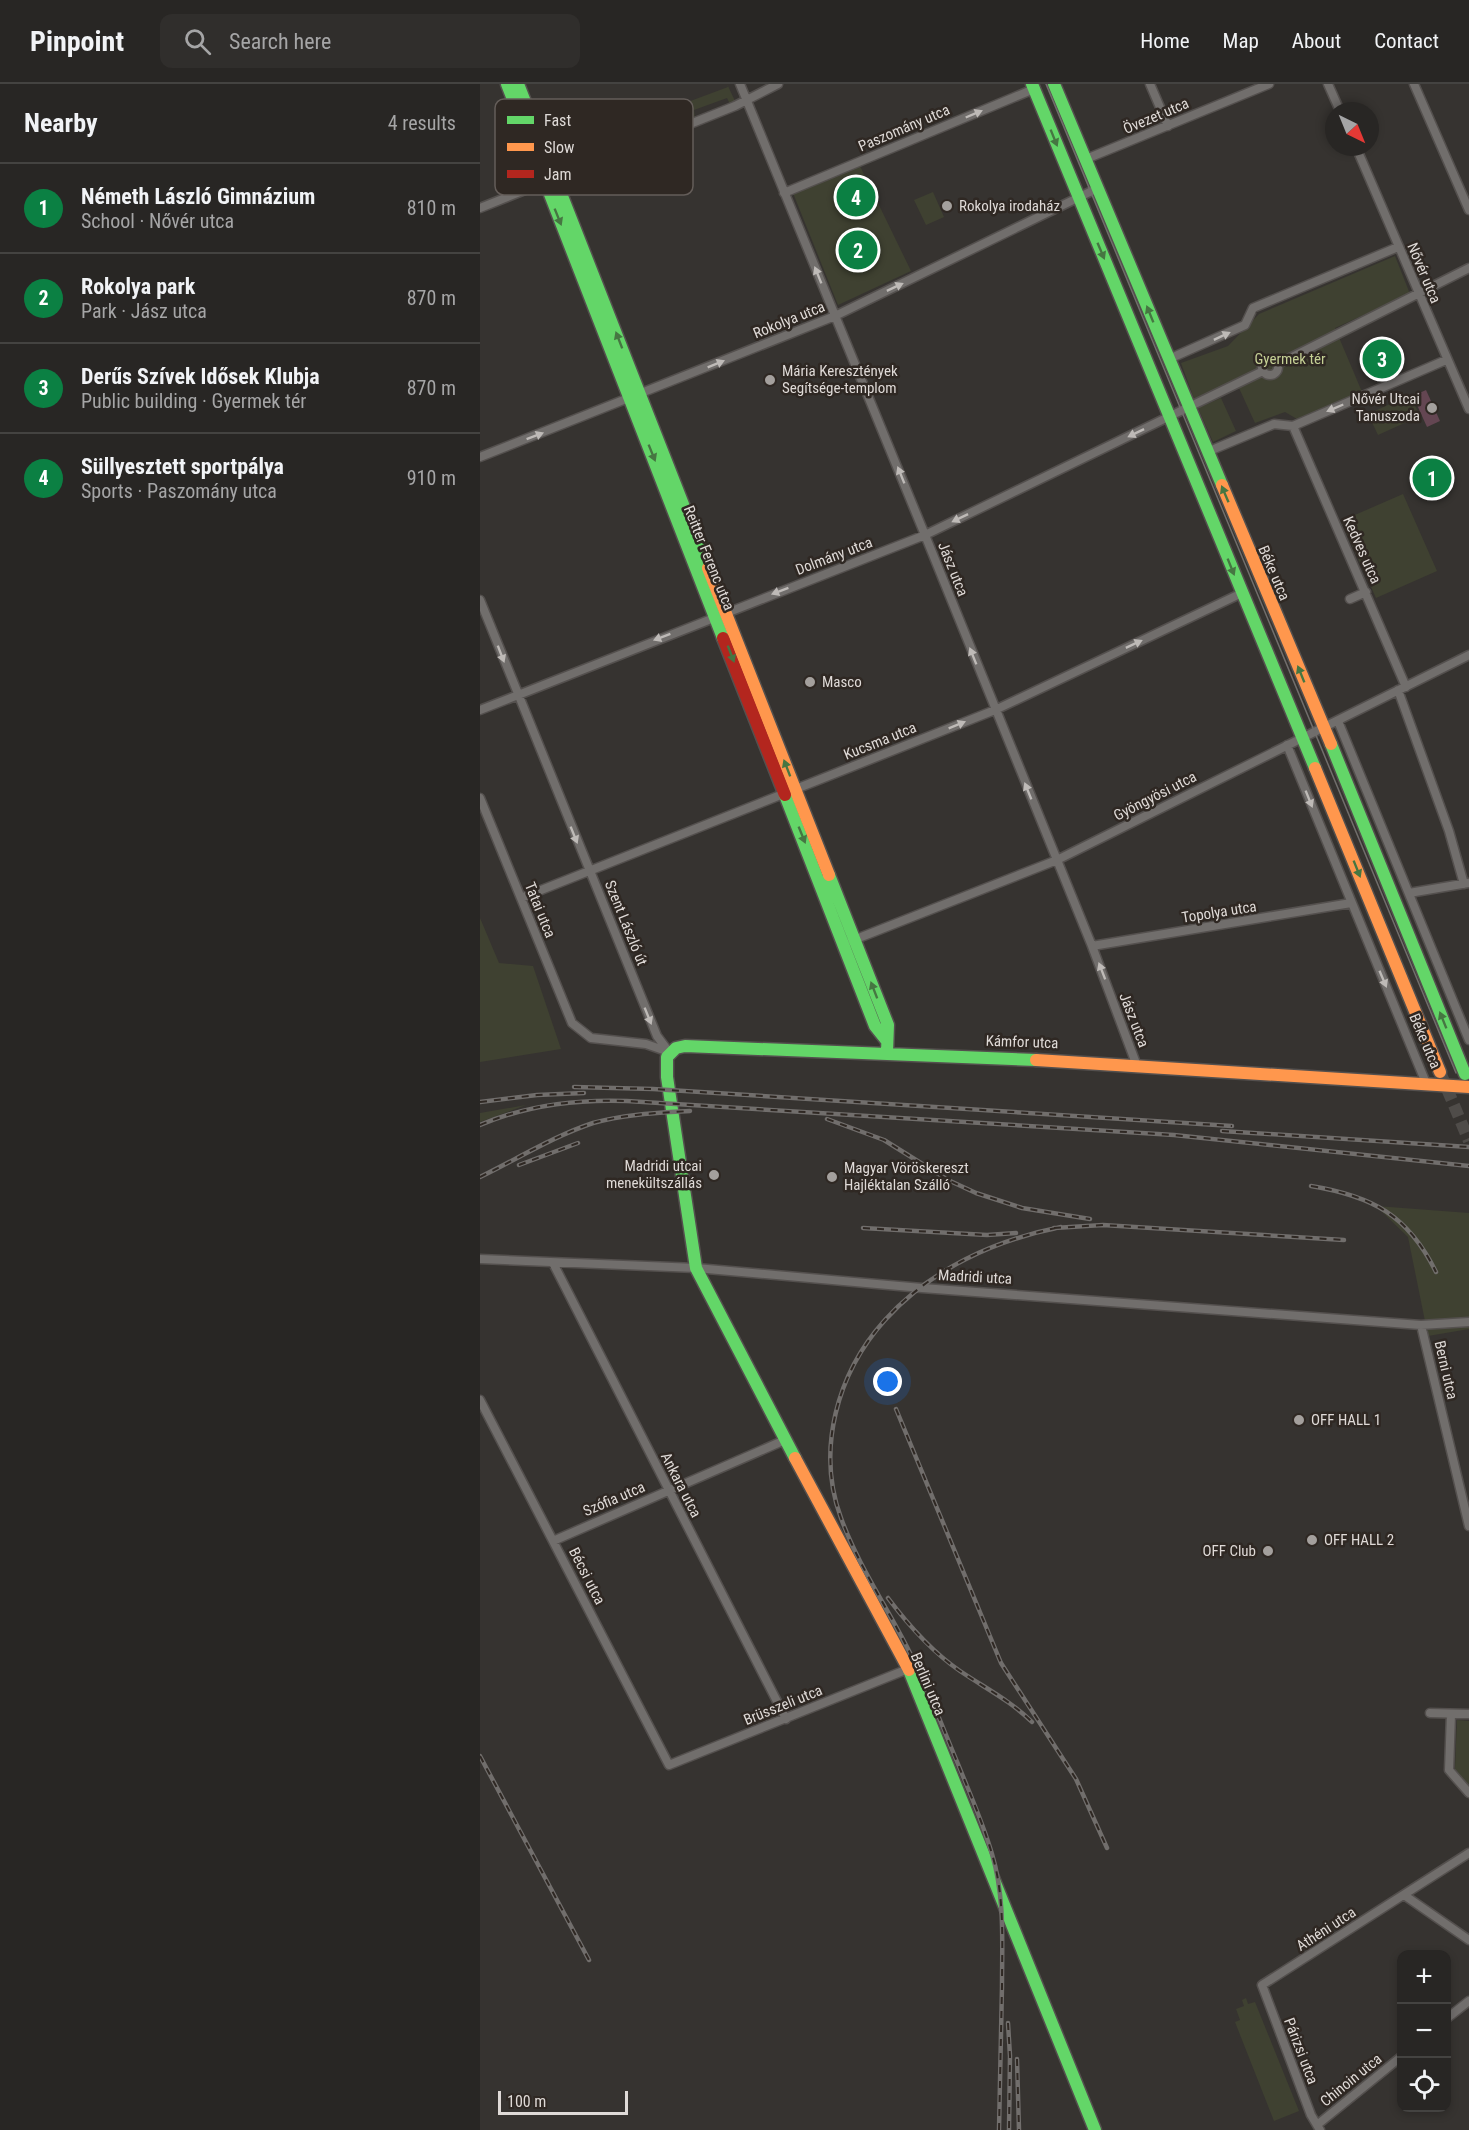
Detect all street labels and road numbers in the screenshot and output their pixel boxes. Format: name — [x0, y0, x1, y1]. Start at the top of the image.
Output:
street label: Övezet utca — [1120, 94, 1192, 138]
street label: Paszomány utca — [856, 101, 952, 155]
street label: Nővér utca — [1403, 240, 1445, 306]
street label: Rokolya utca — [750, 297, 828, 343]
street label: Reitter Ferenc utca — [680, 503, 738, 613]
street label: Kedves utca — [1339, 513, 1385, 587]
street label: Dolmány utca — [793, 533, 875, 579]
street label: Jász utca — [934, 539, 972, 599]
street label: Béke utca — [1254, 543, 1294, 603]
street label: Kucsma utca — [841, 718, 919, 764]
street label: Gyöngyösi utca — [1111, 767, 1199, 825]
street label: Szent László út — [601, 878, 651, 968]
street label: Tatai utca — [521, 880, 559, 940]
street label: Topolya utca — [1180, 897, 1258, 927]
street label: Jász utca — [1115, 990, 1153, 1050]
street label: Béke utca — [1405, 1011, 1445, 1071]
street label: Kámfor utca — [985, 1032, 1059, 1052]
street label: Madridi utca — [938, 1266, 1012, 1288]
street label: Berni utca — [1431, 1339, 1461, 1401]
street label: Ankara utca — [657, 1449, 705, 1521]
street label: Szófia utca — [580, 1478, 648, 1520]
street label: Bécsi utca — [565, 1544, 609, 1608]
street label: Berlini utca — [907, 1650, 949, 1718]
street label: Brüsszeli utca — [741, 1681, 825, 1729]
street label: Athéni utca — [1293, 1903, 1359, 1955]
street label: Párizsi utca — [1280, 2015, 1322, 2087]
street label: Chinoin utca — [1317, 2050, 1385, 2110]

